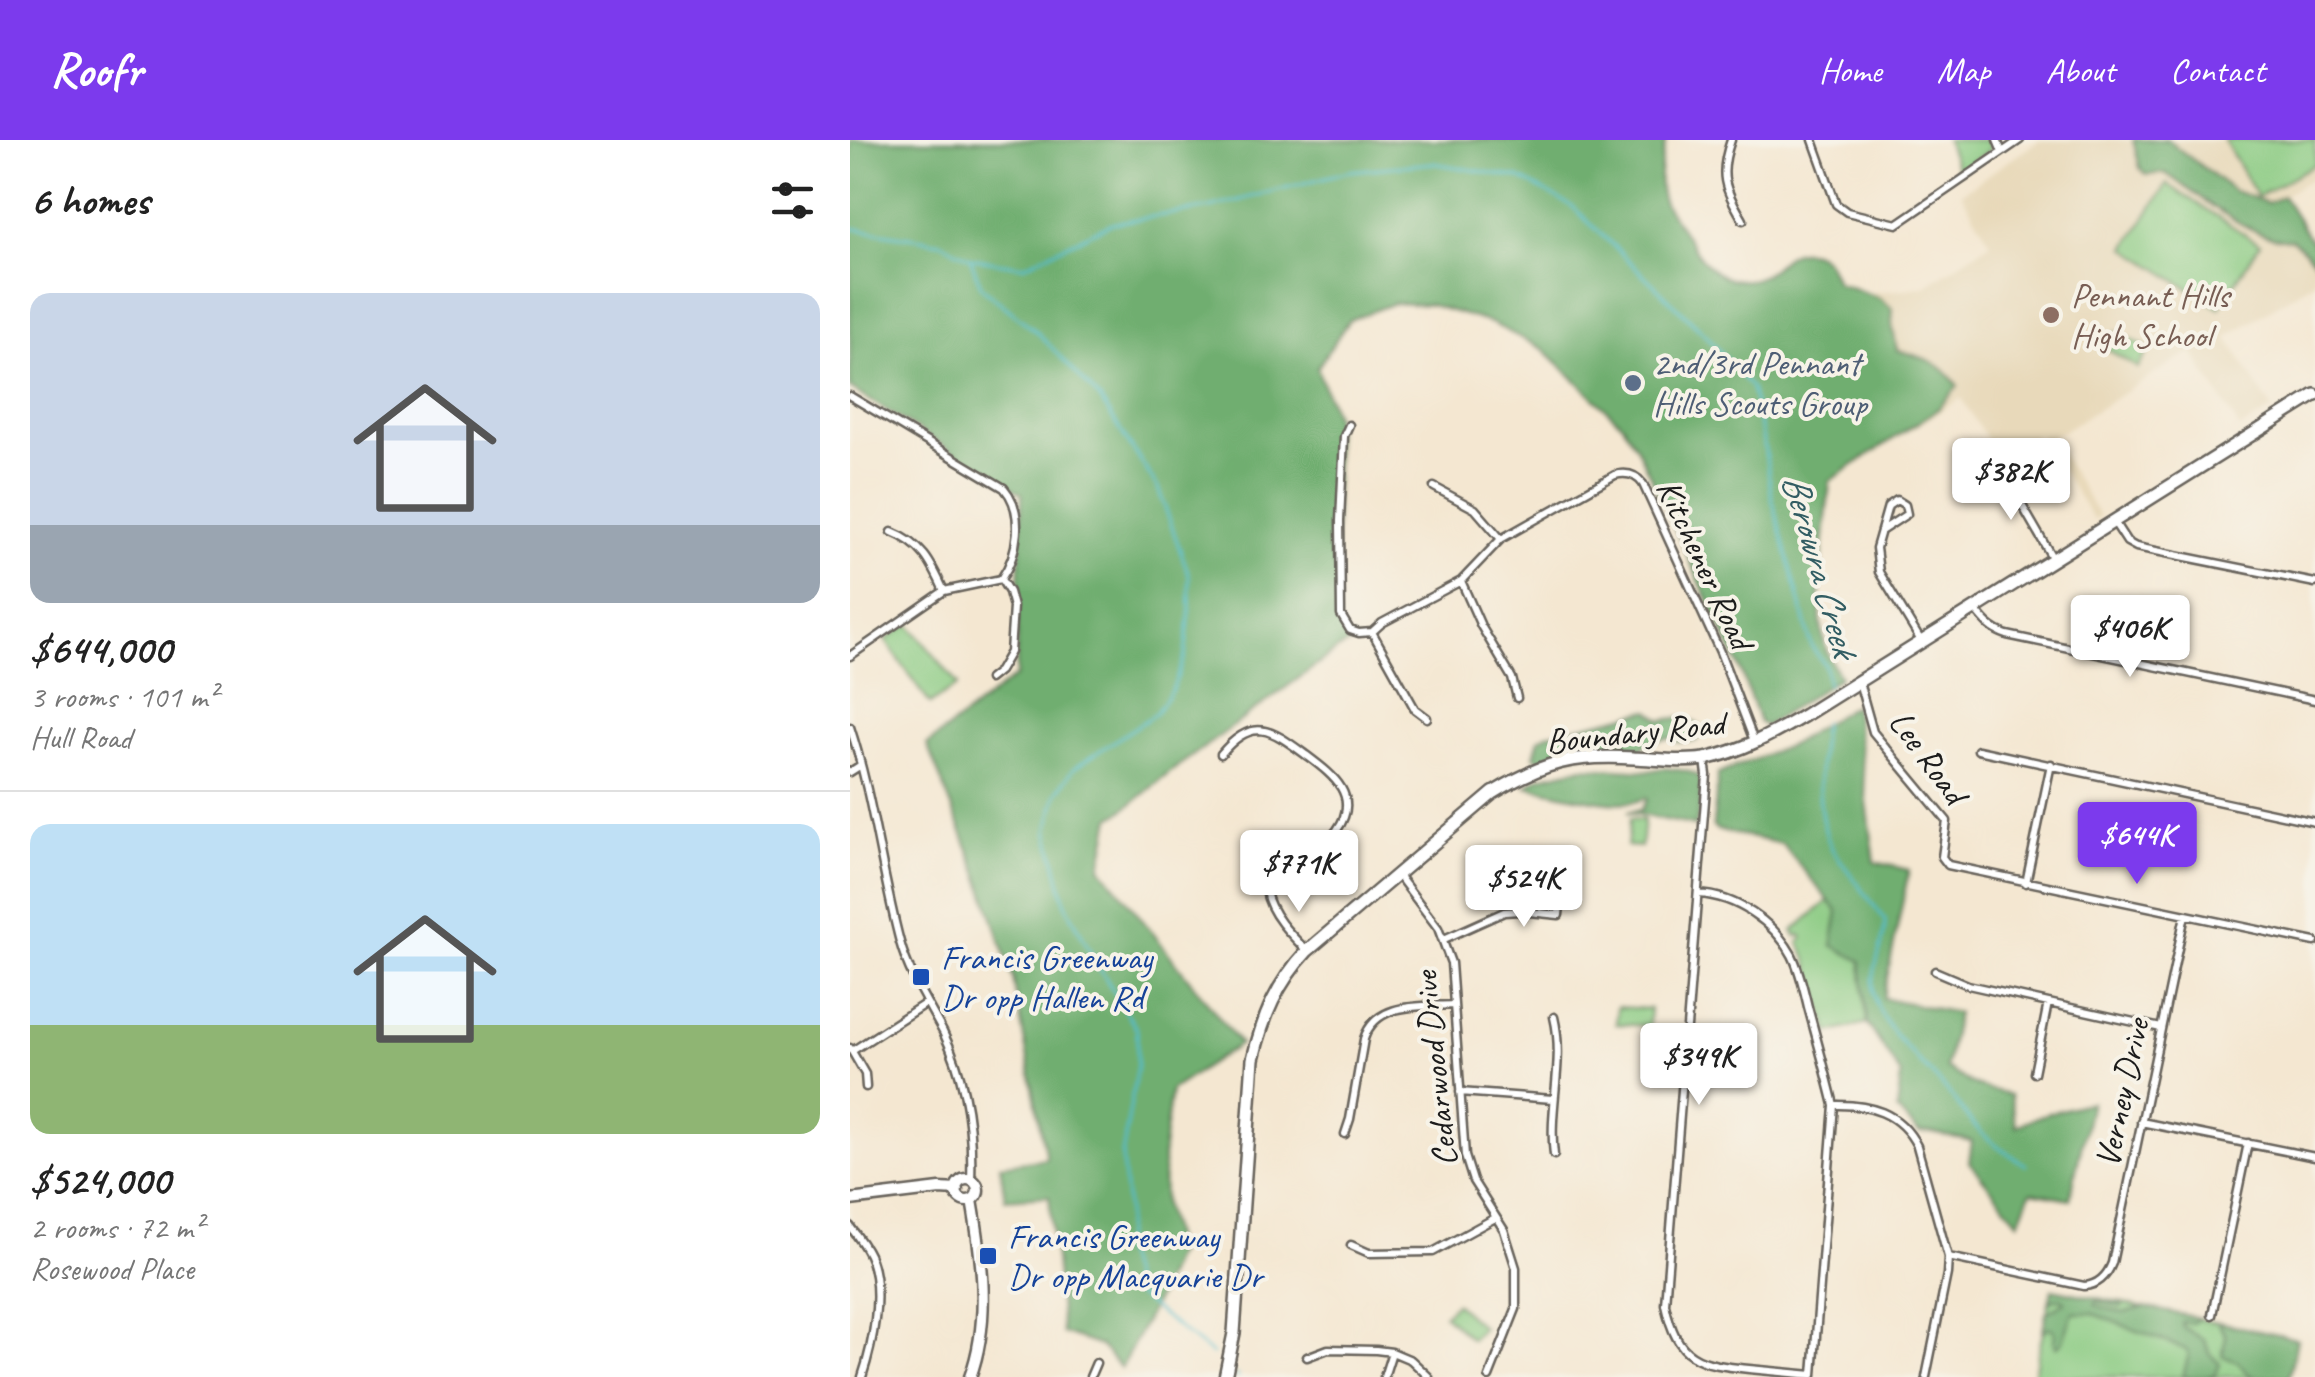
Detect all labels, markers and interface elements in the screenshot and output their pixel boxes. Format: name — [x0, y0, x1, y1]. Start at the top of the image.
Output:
text: Roofr — [50, 40, 142, 100]
text: Home — [1819, 48, 1882, 93]
text: Map — [1937, 48, 1990, 93]
text: About — [2045, 48, 2115, 93]
text: Contact — [2170, 48, 2265, 93]
icon: filters — [765, 173, 820, 228]
text: 6 homes — [30, 174, 149, 227]
place label: Pennant Hills High School — [2071, 273, 2232, 358]
marker: Pennant Hills High School — [2040, 304, 2062, 326]
place label: 2nd/3rd Pennant Hills Scouts Group — [1653, 341, 1869, 426]
icon: home — [335, 358, 515, 538]
marker: 2nd/3rd Pennant Hills Scouts Group — [1622, 372, 1644, 394]
pin: $382K — [1941, 438, 2081, 523]
text: $382K — [1974, 450, 2048, 491]
water label: Berowra Creek — [1772, 468, 1870, 667]
street label: Kitchener Road — [1646, 472, 1766, 661]
pin: $406K — [2060, 595, 2200, 680]
text: $406K — [2093, 607, 2167, 648]
text: $644,000 — [30, 623, 172, 676]
text: 3 rooms · 101 m² — [30, 676, 217, 717]
street label: Boundary Road — [1544, 700, 1732, 764]
street label: Lee Road — [1879, 701, 1980, 817]
text: Hull Road — [30, 717, 132, 758]
pin: $644K — [2067, 802, 2207, 887]
text: $644K — [2100, 814, 2174, 855]
pin: $771K — [1229, 830, 1369, 915]
text: $771K — [1262, 842, 1336, 883]
pin: $524K — [1454, 845, 1594, 930]
text: $524K — [1487, 857, 1561, 898]
icon: home — [335, 889, 515, 1069]
place label: Francis Greenway Dr opp Hallen Rd — [941, 935, 1154, 1020]
marker: Francis Greenway Dr opp Hallen Rd — [910, 966, 932, 988]
street label: Cedarwood Drive — [1402, 967, 1468, 1169]
street label: Verney Drive — [2084, 1012, 2160, 1171]
pin: $349K — [1629, 1023, 1769, 1108]
text: $349K — [1662, 1035, 1736, 1076]
text: $524,000 — [30, 1154, 170, 1207]
text: 2 rooms · 72 m² — [30, 1207, 203, 1248]
place label: Francis Greenway Dr opp Macquarie Dr — [1008, 1214, 1266, 1299]
marker: Francis Greenway Dr opp Macquarie Dr — [977, 1245, 999, 1267]
text: Rosewood Place — [30, 1248, 194, 1289]

